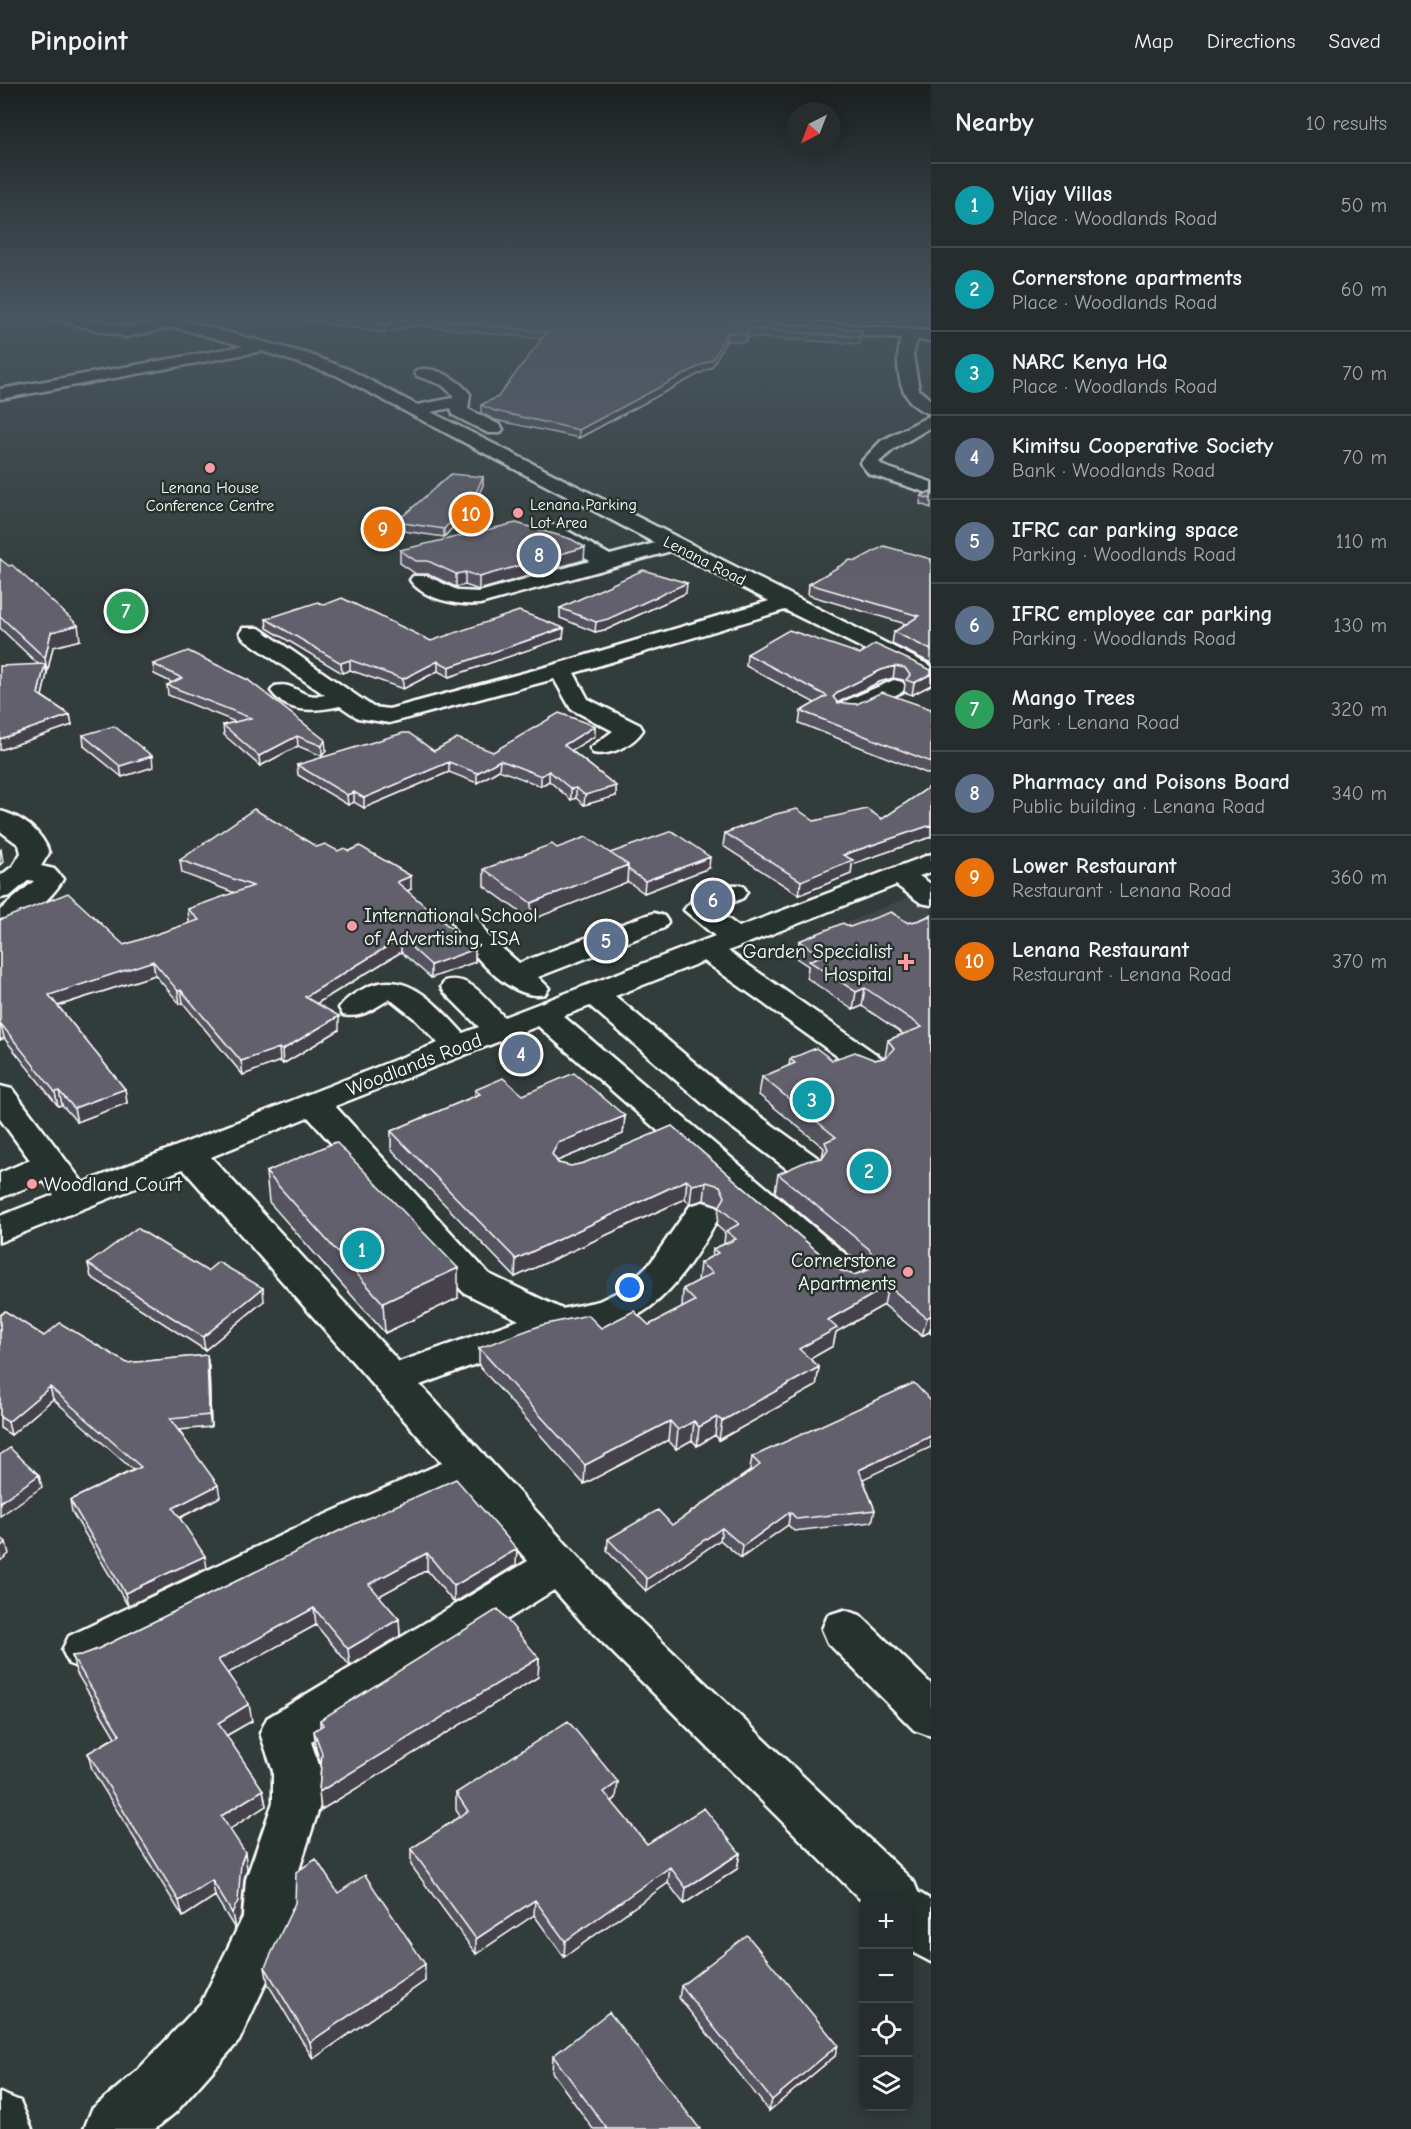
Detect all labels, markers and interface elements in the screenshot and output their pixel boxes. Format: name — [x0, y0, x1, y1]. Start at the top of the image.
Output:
text: Pinpoint — [30, 25, 128, 57]
text: Map — [1134, 29, 1174, 53]
text: Directions — [1207, 29, 1296, 53]
text: Saved — [1329, 29, 1381, 53]
north arrow — [787, 102, 841, 156]
text: Nearby — [955, 108, 1034, 138]
text: 10 results — [1306, 112, 1387, 135]
text: Vijay Villas — [1012, 181, 1112, 207]
text: 1 — [971, 194, 978, 217]
text: 50 m — [1341, 194, 1387, 217]
text: Place · Woodlands Road — [1012, 207, 1217, 230]
text: Cornerstone apartments — [1012, 265, 1242, 291]
text: 2 — [970, 278, 979, 301]
text: 60 m — [1341, 278, 1387, 301]
text: Place · Woodlands Road — [1012, 291, 1217, 314]
text: NARC Kenya HQ — [1012, 349, 1167, 375]
text: 3 — [970, 362, 979, 385]
text: 70 m — [1342, 362, 1387, 385]
text: Place · Woodlands Road — [1012, 375, 1217, 398]
text: Kimitsu Cooperative Society — [1012, 433, 1273, 459]
text: 4 — [970, 446, 979, 469]
text: 70 m — [1342, 446, 1387, 469]
text: Bank · Woodlands Road — [1012, 459, 1215, 482]
marker: Lenana House Conference Centre — [203, 461, 217, 475]
place label: Lenana House Conference Centre — [146, 479, 274, 515]
pin: 10 — [452, 492, 490, 536]
place label: Lenana Parking Lot Area — [530, 496, 637, 532]
pin: 9 — [364, 506, 403, 552]
marker: Lenana Parking Lot Area — [511, 506, 525, 520]
text: IFRC car parking space — [1012, 517, 1238, 543]
text: 5 — [969, 530, 980, 553]
text: 110 m — [1336, 530, 1387, 553]
pin: 8 — [520, 532, 558, 578]
street label: Lenana Road — [660, 532, 749, 589]
text: Parking · Woodlands Road — [1012, 543, 1236, 566]
pin: 7 — [106, 588, 146, 634]
text: IFRC employee car parking — [1012, 601, 1273, 627]
text: 6 — [969, 614, 980, 637]
text: 130 m — [1334, 614, 1387, 637]
text: Parking · Woodlands Road — [1012, 627, 1236, 650]
text: Mango Trees — [1012, 685, 1135, 711]
text: 7 — [970, 698, 979, 721]
text: 320 m — [1331, 698, 1387, 721]
text: Park · Lenana Road — [1012, 711, 1179, 734]
text: Pharmacy and Poisons Board — [1012, 769, 1290, 795]
text: 8 — [969, 782, 980, 805]
text: 340 m — [1332, 782, 1387, 805]
text: Public building · Lenana Road — [1012, 795, 1265, 818]
text: Lower Restaurant — [1012, 853, 1177, 879]
text: 9 — [969, 866, 980, 889]
text: 360 m — [1331, 866, 1387, 889]
pin: 6 — [694, 878, 732, 922]
text: Restaurant · Lenana Road — [1012, 879, 1232, 902]
place label: International School of Advertising, ISA — [364, 904, 538, 950]
pin: 5 — [586, 918, 626, 964]
marker: International School of Advertising, ISA — [345, 919, 359, 933]
text: Lenana Restaurant — [1012, 937, 1189, 963]
place label: Garden Specialist Hospital — [743, 940, 893, 986]
text: 10 — [965, 950, 984, 973]
text: 370 m — [1332, 950, 1387, 973]
marker: Garden Specialist Hospital — [897, 953, 915, 971]
text: Restaurant · Lenana Road — [1012, 963, 1232, 986]
street label: Woodlands Road — [343, 1028, 485, 1101]
pin: 4 — [502, 1032, 540, 1076]
pin: 3 — [792, 1078, 832, 1122]
pin: 2 — [850, 1148, 888, 1194]
place label: Woodland Court — [44, 1173, 183, 1196]
marker: Woodland Court — [25, 1177, 39, 1191]
pin: 1 — [342, 1228, 382, 1272]
place label: Cornerstone Apartments — [791, 1249, 896, 1295]
marker: Cornerstone Apartments — [901, 1265, 915, 1279]
your location — [615, 1273, 644, 1302]
map controls — [859, 1895, 913, 2111]
button: + — [859, 1895, 913, 1949]
button: − — [859, 1949, 913, 2003]
button: locate — [859, 2003, 913, 2057]
button: layers — [859, 2057, 913, 2111]

